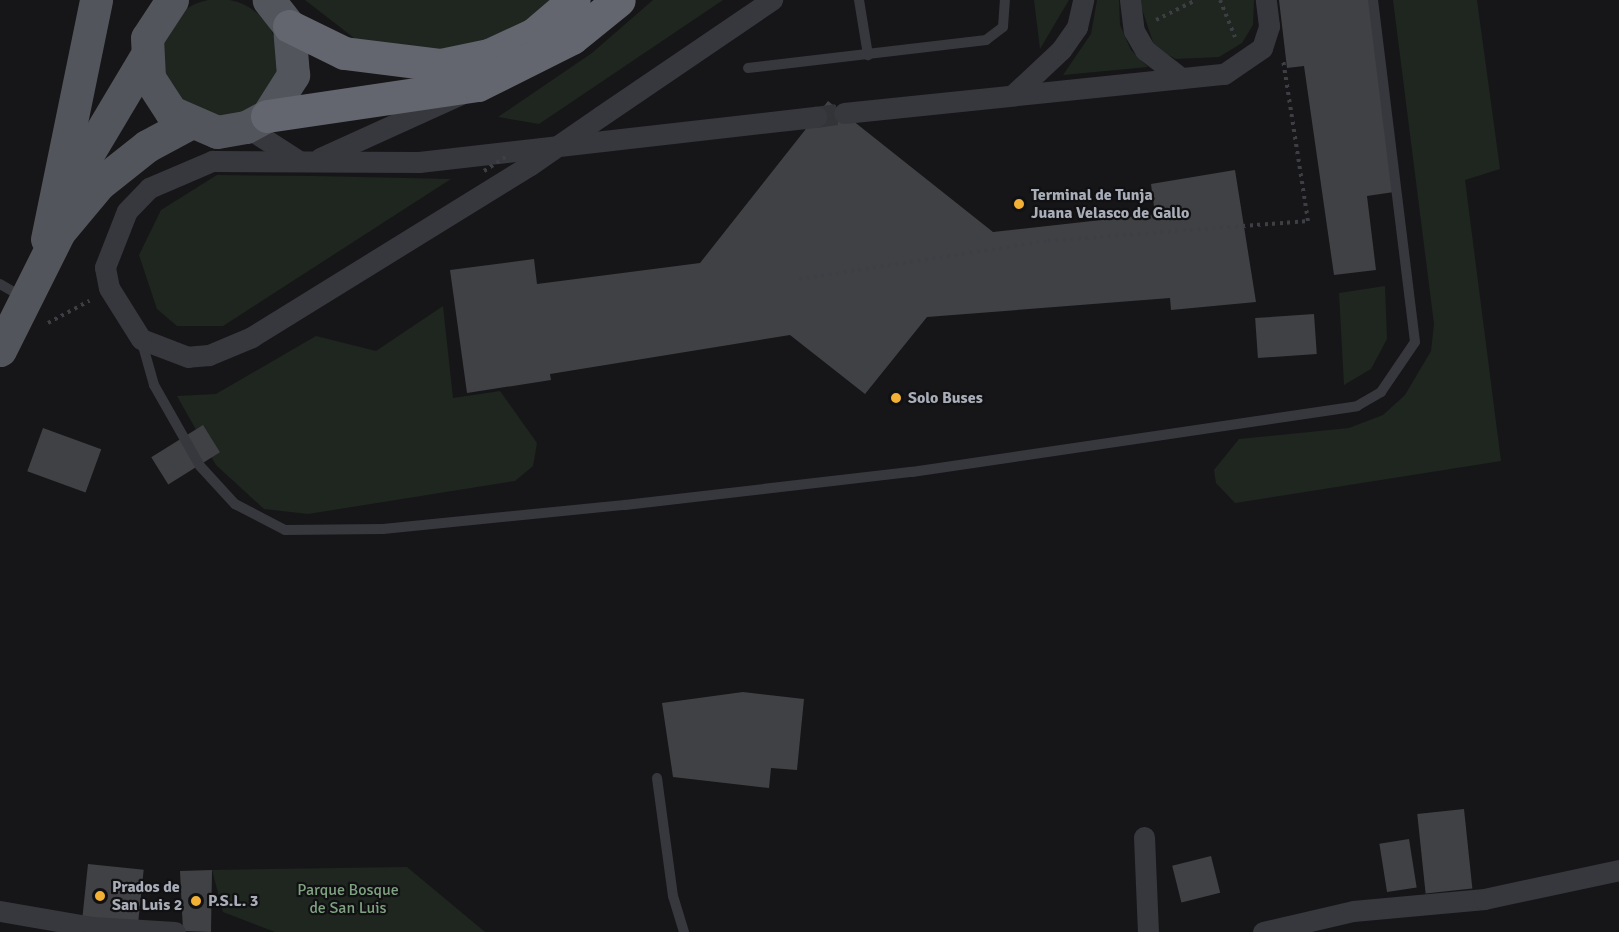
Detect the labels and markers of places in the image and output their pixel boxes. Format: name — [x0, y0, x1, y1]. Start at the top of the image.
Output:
place label: Terminal de Tunja Juana Velasco de Gallo — [1031, 185, 1189, 223]
marker: Terminal de Tunja Juana Velasco de Gallo — [1012, 197, 1026, 211]
place label: Solo Buses — [908, 388, 983, 408]
marker: Solo Buses — [889, 391, 903, 405]
place label: Prados de San Luis 2 — [112, 877, 182, 915]
marker: Prados de San Luis 2 — [93, 889, 107, 903]
place label: P.S.L. 3 — [208, 891, 258, 911]
marker: P.S.L. 3 — [189, 894, 203, 908]

